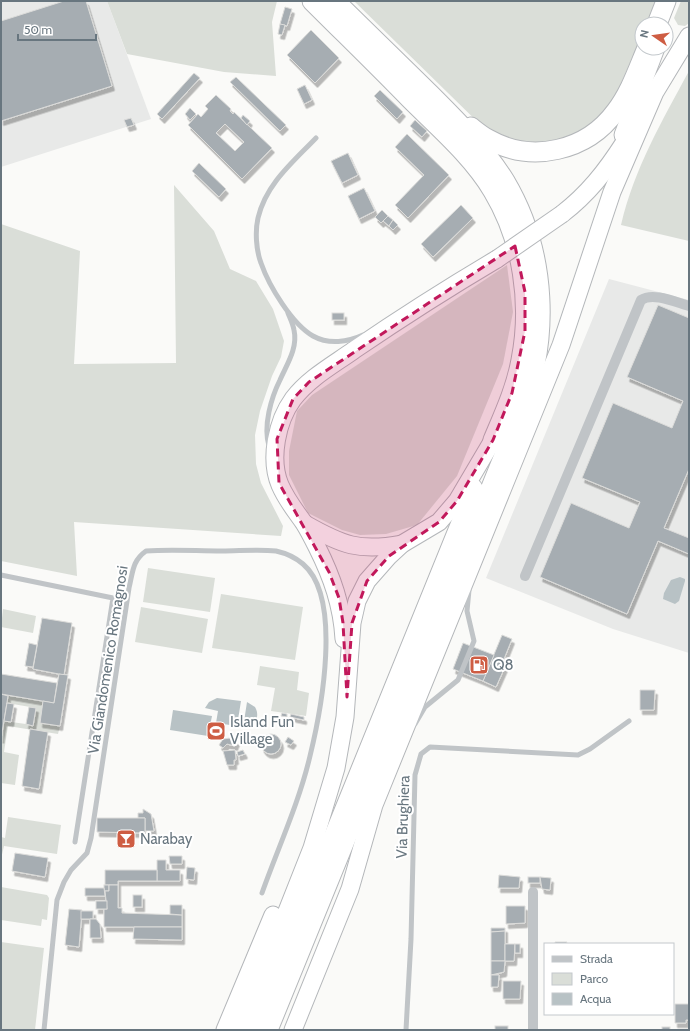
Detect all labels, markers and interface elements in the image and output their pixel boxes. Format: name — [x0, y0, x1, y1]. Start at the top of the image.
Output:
scale bar — [18, 16, 96, 42]
north arrow — [634, 16, 674, 56]
text: 50 m — [24, 22, 52, 37]
text: N — [637, 28, 652, 39]
street label: Via Giandomenico Romagnosi — [84, 565, 132, 755]
fuel station icon: Q8 — [468, 654, 490, 676]
place label: Q8 — [493, 656, 514, 674]
place label: Island Fun Village — [230, 713, 294, 748]
sports icon: Island Fun Village — [205, 720, 227, 742]
street label: Via Brughiera — [393, 774, 413, 859]
bar icon: Narabay — [115, 828, 137, 850]
place label: Narabay — [140, 830, 193, 848]
legend — [544, 943, 674, 1015]
text: Strada — [580, 951, 613, 966]
text: Parco — [580, 971, 608, 986]
text: Acqua — [580, 991, 612, 1006]

